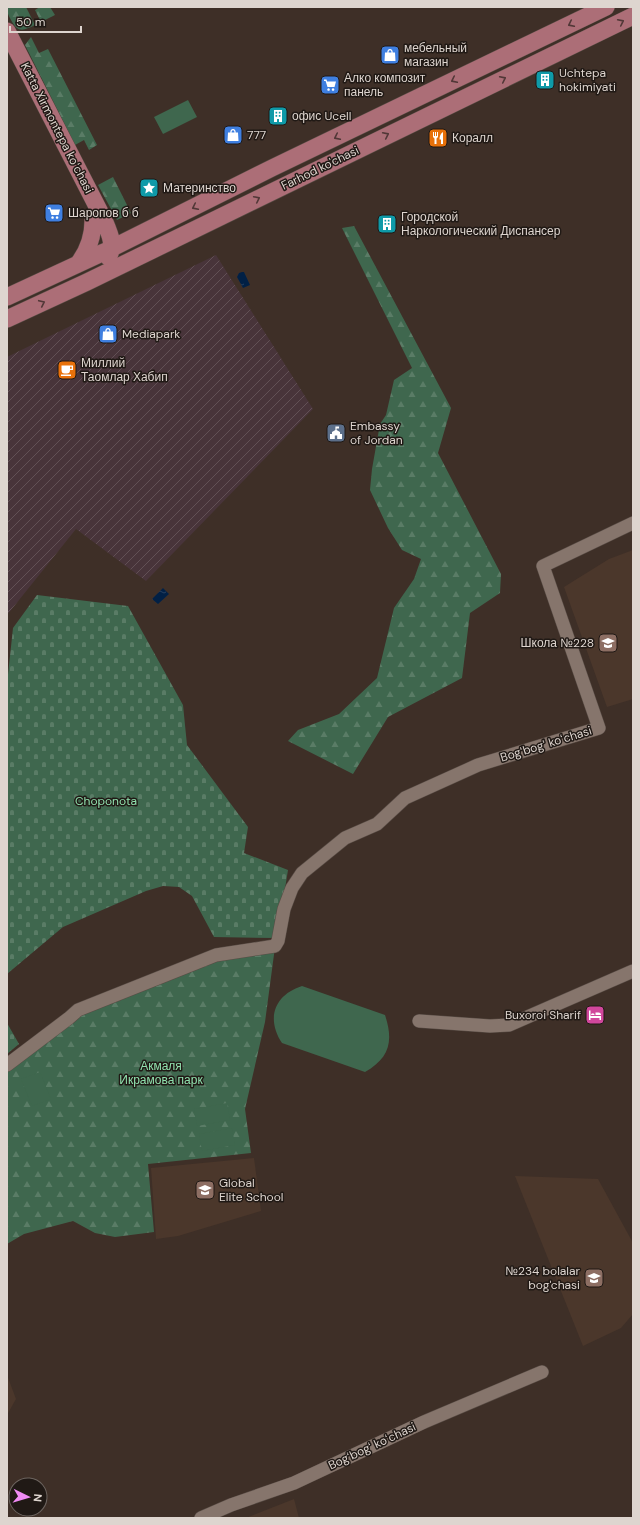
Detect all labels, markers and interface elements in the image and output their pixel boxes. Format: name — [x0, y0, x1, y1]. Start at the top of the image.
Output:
scale bar — [10, 8, 81, 34]
text: 50 m — [16, 14, 45, 30]
one-way arrow — [568, 19, 576, 27]
one-way arrow — [617, 19, 624, 27]
place label: мебельный магазин — [404, 40, 467, 70]
shop icon: мебельный магазин — [379, 44, 401, 66]
street label: Katta Xirmontepa koʻchasi — [17, 60, 97, 196]
place label: Uchtepa hokimiyati — [559, 65, 616, 95]
building icon: Uchtepa hokimiyati — [534, 69, 556, 91]
place label: Алко композит панель — [344, 70, 426, 100]
supermarket icon: Алко композит панель — [319, 74, 341, 96]
one-way arrow — [451, 75, 458, 83]
one-way arrow — [499, 76, 506, 84]
building icon: офис Ucell — [267, 105, 289, 127]
place label: офис Ucell — [292, 108, 351, 124]
shop icon: 777 — [222, 124, 244, 146]
place label: 777 — [247, 127, 266, 143]
restaurant icon: Коралл — [427, 127, 449, 149]
place label: Коралл — [452, 130, 493, 146]
one-way arrow — [334, 132, 341, 140]
one-way arrow — [382, 133, 389, 140]
street label: Farhod ko'chasi — [279, 142, 362, 194]
place icon: Материнство — [138, 177, 160, 199]
place label: Материнство — [163, 180, 236, 196]
one-way arrow — [252, 196, 260, 204]
supermarket icon: Шаропов б б — [43, 202, 65, 224]
one-way arrow — [192, 202, 200, 209]
place label: Шаропов б б — [68, 205, 139, 221]
place label: Городской Наркологический Диспансер — [401, 209, 561, 239]
building icon: Городской Наркологический Диспансер — [376, 213, 398, 235]
one-way arrow — [38, 300, 46, 308]
shop icon: Mediapark — [97, 323, 119, 345]
place label: Mediapark — [122, 326, 180, 342]
place label: Миллий Таомлар Хабип — [81, 355, 168, 385]
cafe icon: Миллий Таомлар Хабип — [56, 359, 78, 381]
place label: Embassy of Jordan — [350, 418, 403, 448]
public building icon: Embassy of Jordan — [325, 422, 347, 444]
school or university icon: Школа №228 — [597, 632, 619, 654]
place label: Школа №228 — [521, 635, 594, 651]
street label: Bogʻbogʻ koʻchasi — [498, 722, 594, 766]
park label: Choponota — [75, 793, 137, 809]
hotel icon: Buxoroi Sharif — [584, 1004, 606, 1026]
place label: Buxoroi Sharif — [505, 1007, 581, 1023]
park label: Акмаля Икрамова парк — [119, 1058, 203, 1088]
place label: Global Elite School — [219, 1175, 284, 1205]
school or university icon: Global Elite School — [194, 1179, 216, 1201]
place label: №234 bolalar bog'chasi — [505, 1263, 581, 1293]
school or university icon: №234 bolalar bog'chasi — [583, 1267, 605, 1289]
street label: Bogʻbogʻ koʻchasi — [326, 1419, 419, 1473]
north arrow — [8, 1477, 48, 1517]
text: N — [31, 1493, 45, 1502]

